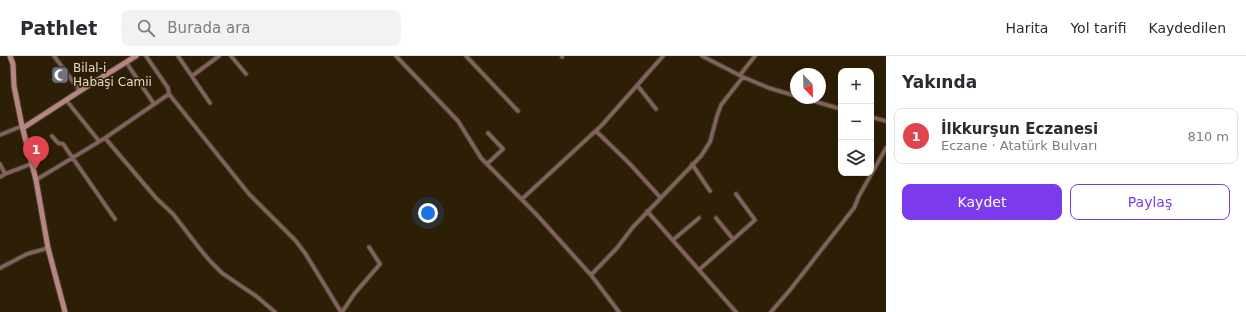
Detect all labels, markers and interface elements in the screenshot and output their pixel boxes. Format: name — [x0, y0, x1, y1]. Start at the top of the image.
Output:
search box — [121, 10, 401, 46]
text: Pathlet — [20, 17, 97, 39]
icon: search — [135, 17, 157, 39]
text: Burada ara — [167, 19, 251, 37]
text: Harita — [1006, 20, 1048, 36]
text: Yol tarifi — [1070, 20, 1127, 36]
text: Kaydedilen — [1149, 20, 1226, 36]
place label: Bilal-i Habaşi Camii — [73, 61, 152, 89]
mosque icon: Bilal-i Habaşi Camii — [50, 65, 70, 85]
north arrow — [790, 68, 826, 104]
map controls — [838, 68, 874, 176]
button: + — [838, 68, 874, 104]
text: Yakında — [902, 72, 977, 92]
button: − — [838, 104, 874, 140]
text: İlkkurşun Eczanesi — [941, 120, 1098, 138]
text: 1 — [911, 129, 921, 144]
text: 810 m — [1187, 129, 1229, 144]
pin: 1 — [23, 136, 49, 169]
text: Eczane · Atatürk Bulvarı — [941, 138, 1097, 153]
button: layers — [838, 140, 874, 176]
button: Kaydet — [902, 184, 1062, 220]
button: Paylaş — [1070, 184, 1230, 220]
your location — [418, 203, 438, 223]

